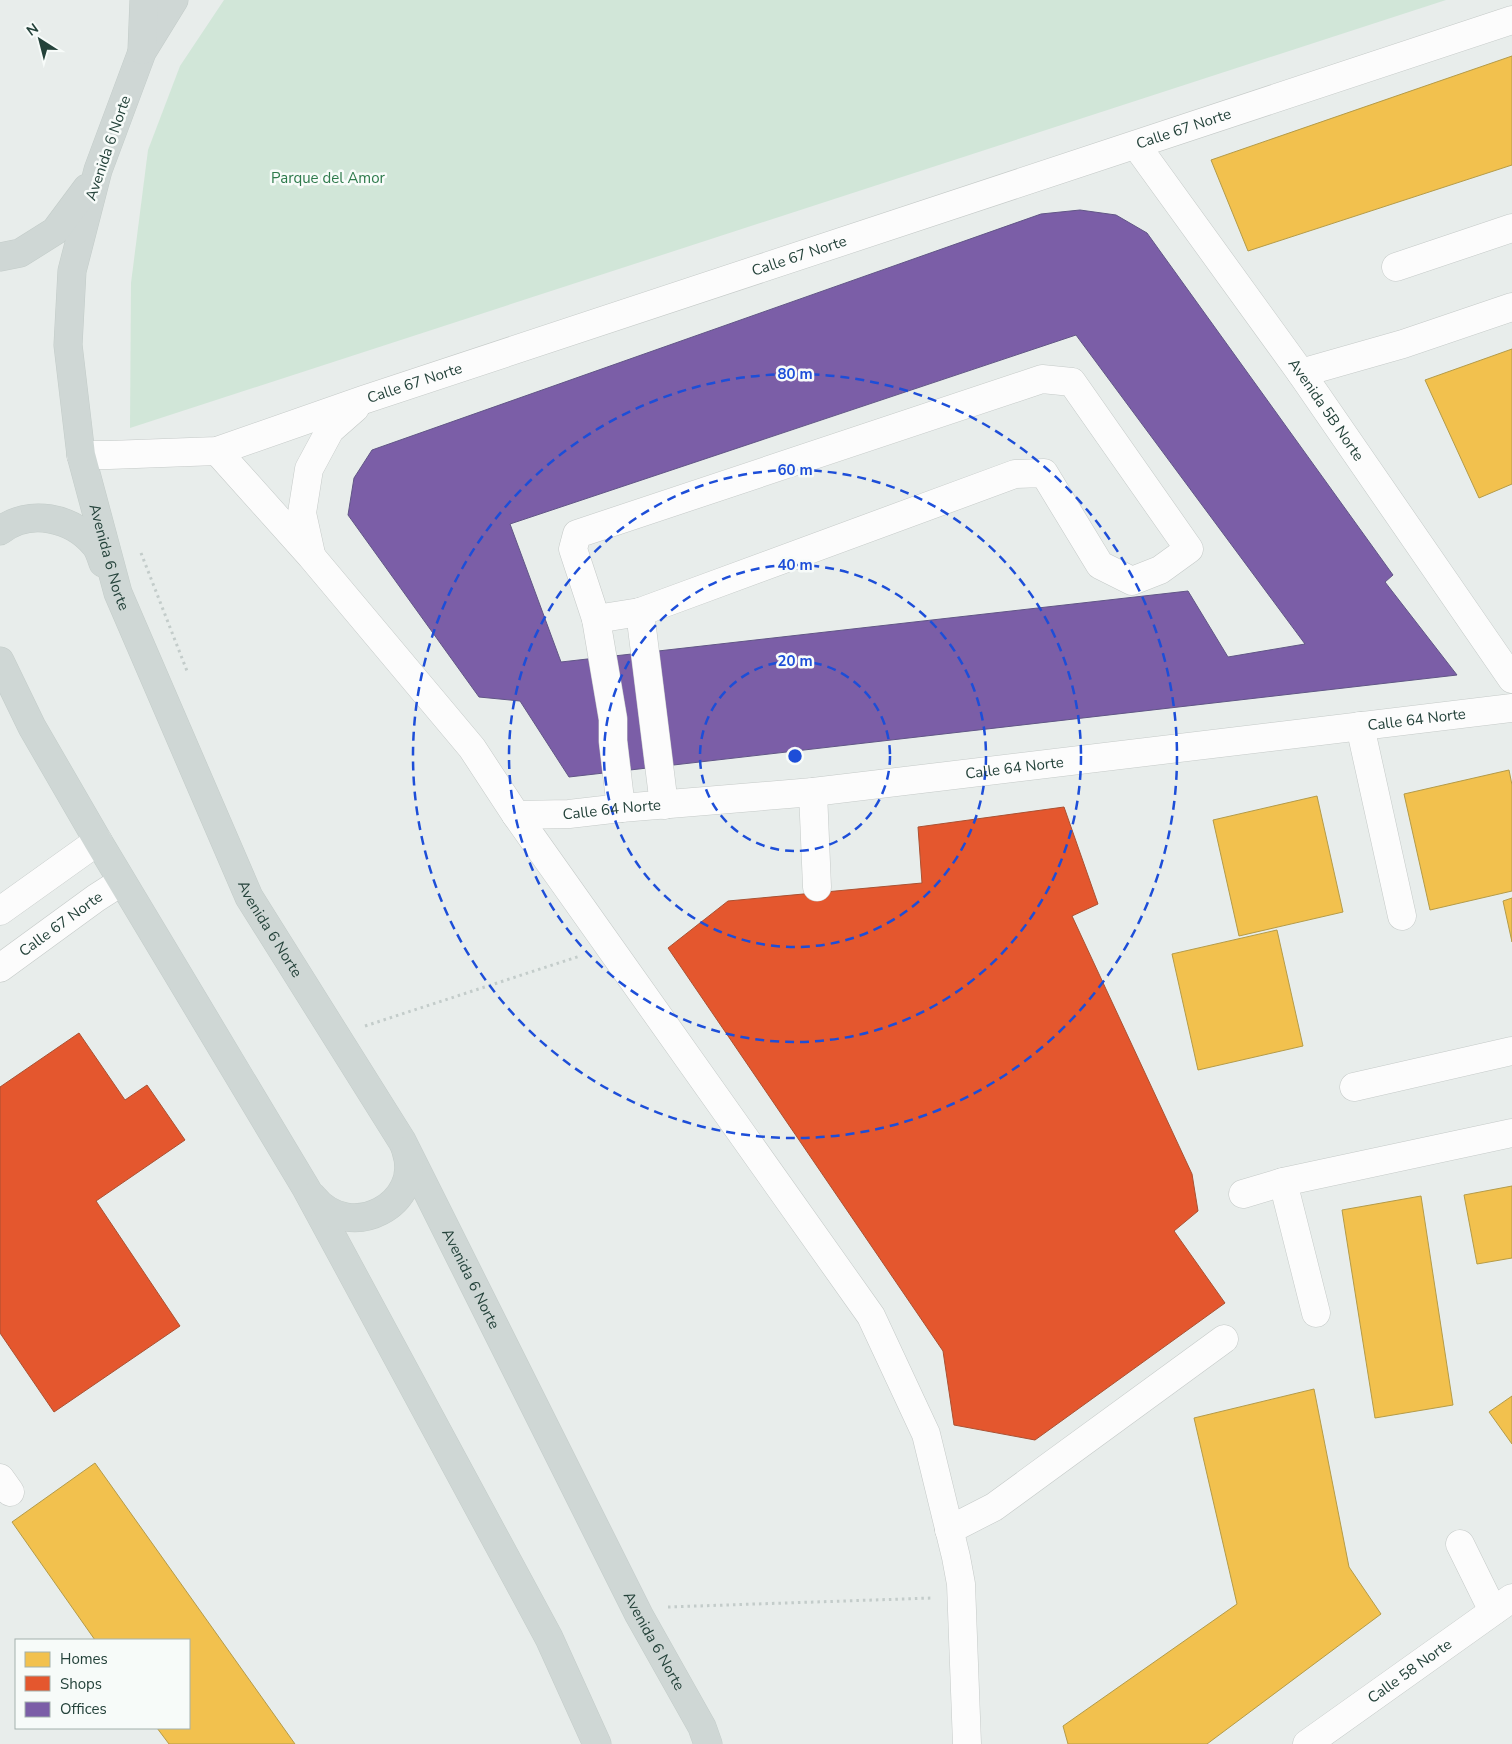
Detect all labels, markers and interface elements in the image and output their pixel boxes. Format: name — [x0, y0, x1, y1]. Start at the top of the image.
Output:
north arrow — [15, 15, 65, 65]
text: N — [23, 19, 42, 41]
street label: Avenida 6 Norte — [81, 93, 135, 203]
street label: Calle 67 Norte — [1134, 104, 1234, 154]
park label: Parque del Amor — [271, 168, 386, 188]
street label: Calle 67 Norte — [749, 231, 849, 281]
street label: Avenida 5B Norte — [1284, 355, 1369, 465]
street label: Calle 67 Norte — [364, 358, 465, 408]
text: 80 m — [777, 364, 813, 384]
text: 60 m — [777, 460, 813, 480]
street label: Avenida 6 Norte — [85, 502, 134, 613]
text: 40 m — [777, 555, 813, 575]
text: 20 m — [777, 651, 813, 671]
street label: Calle 64 Norte — [1366, 704, 1467, 735]
centre of rings — [786, 747, 804, 765]
street label: Calle 64 Norte — [964, 752, 1065, 784]
street label: Calle 64 Norte — [562, 795, 662, 824]
street label: Avenida 6 Norte — [233, 877, 307, 981]
street label: Calle 67 Norte — [15, 887, 106, 961]
street label: Avenida 6 Norte — [437, 1225, 504, 1332]
street label: Avenida 6 Norte — [619, 1588, 689, 1694]
street label: Calle 58 Norte — [1364, 1634, 1456, 1708]
legend — [15, 1639, 190, 1729]
text: Homes — [60, 1649, 108, 1669]
text: Shops — [60, 1674, 102, 1694]
text: Offices — [60, 1699, 107, 1719]

